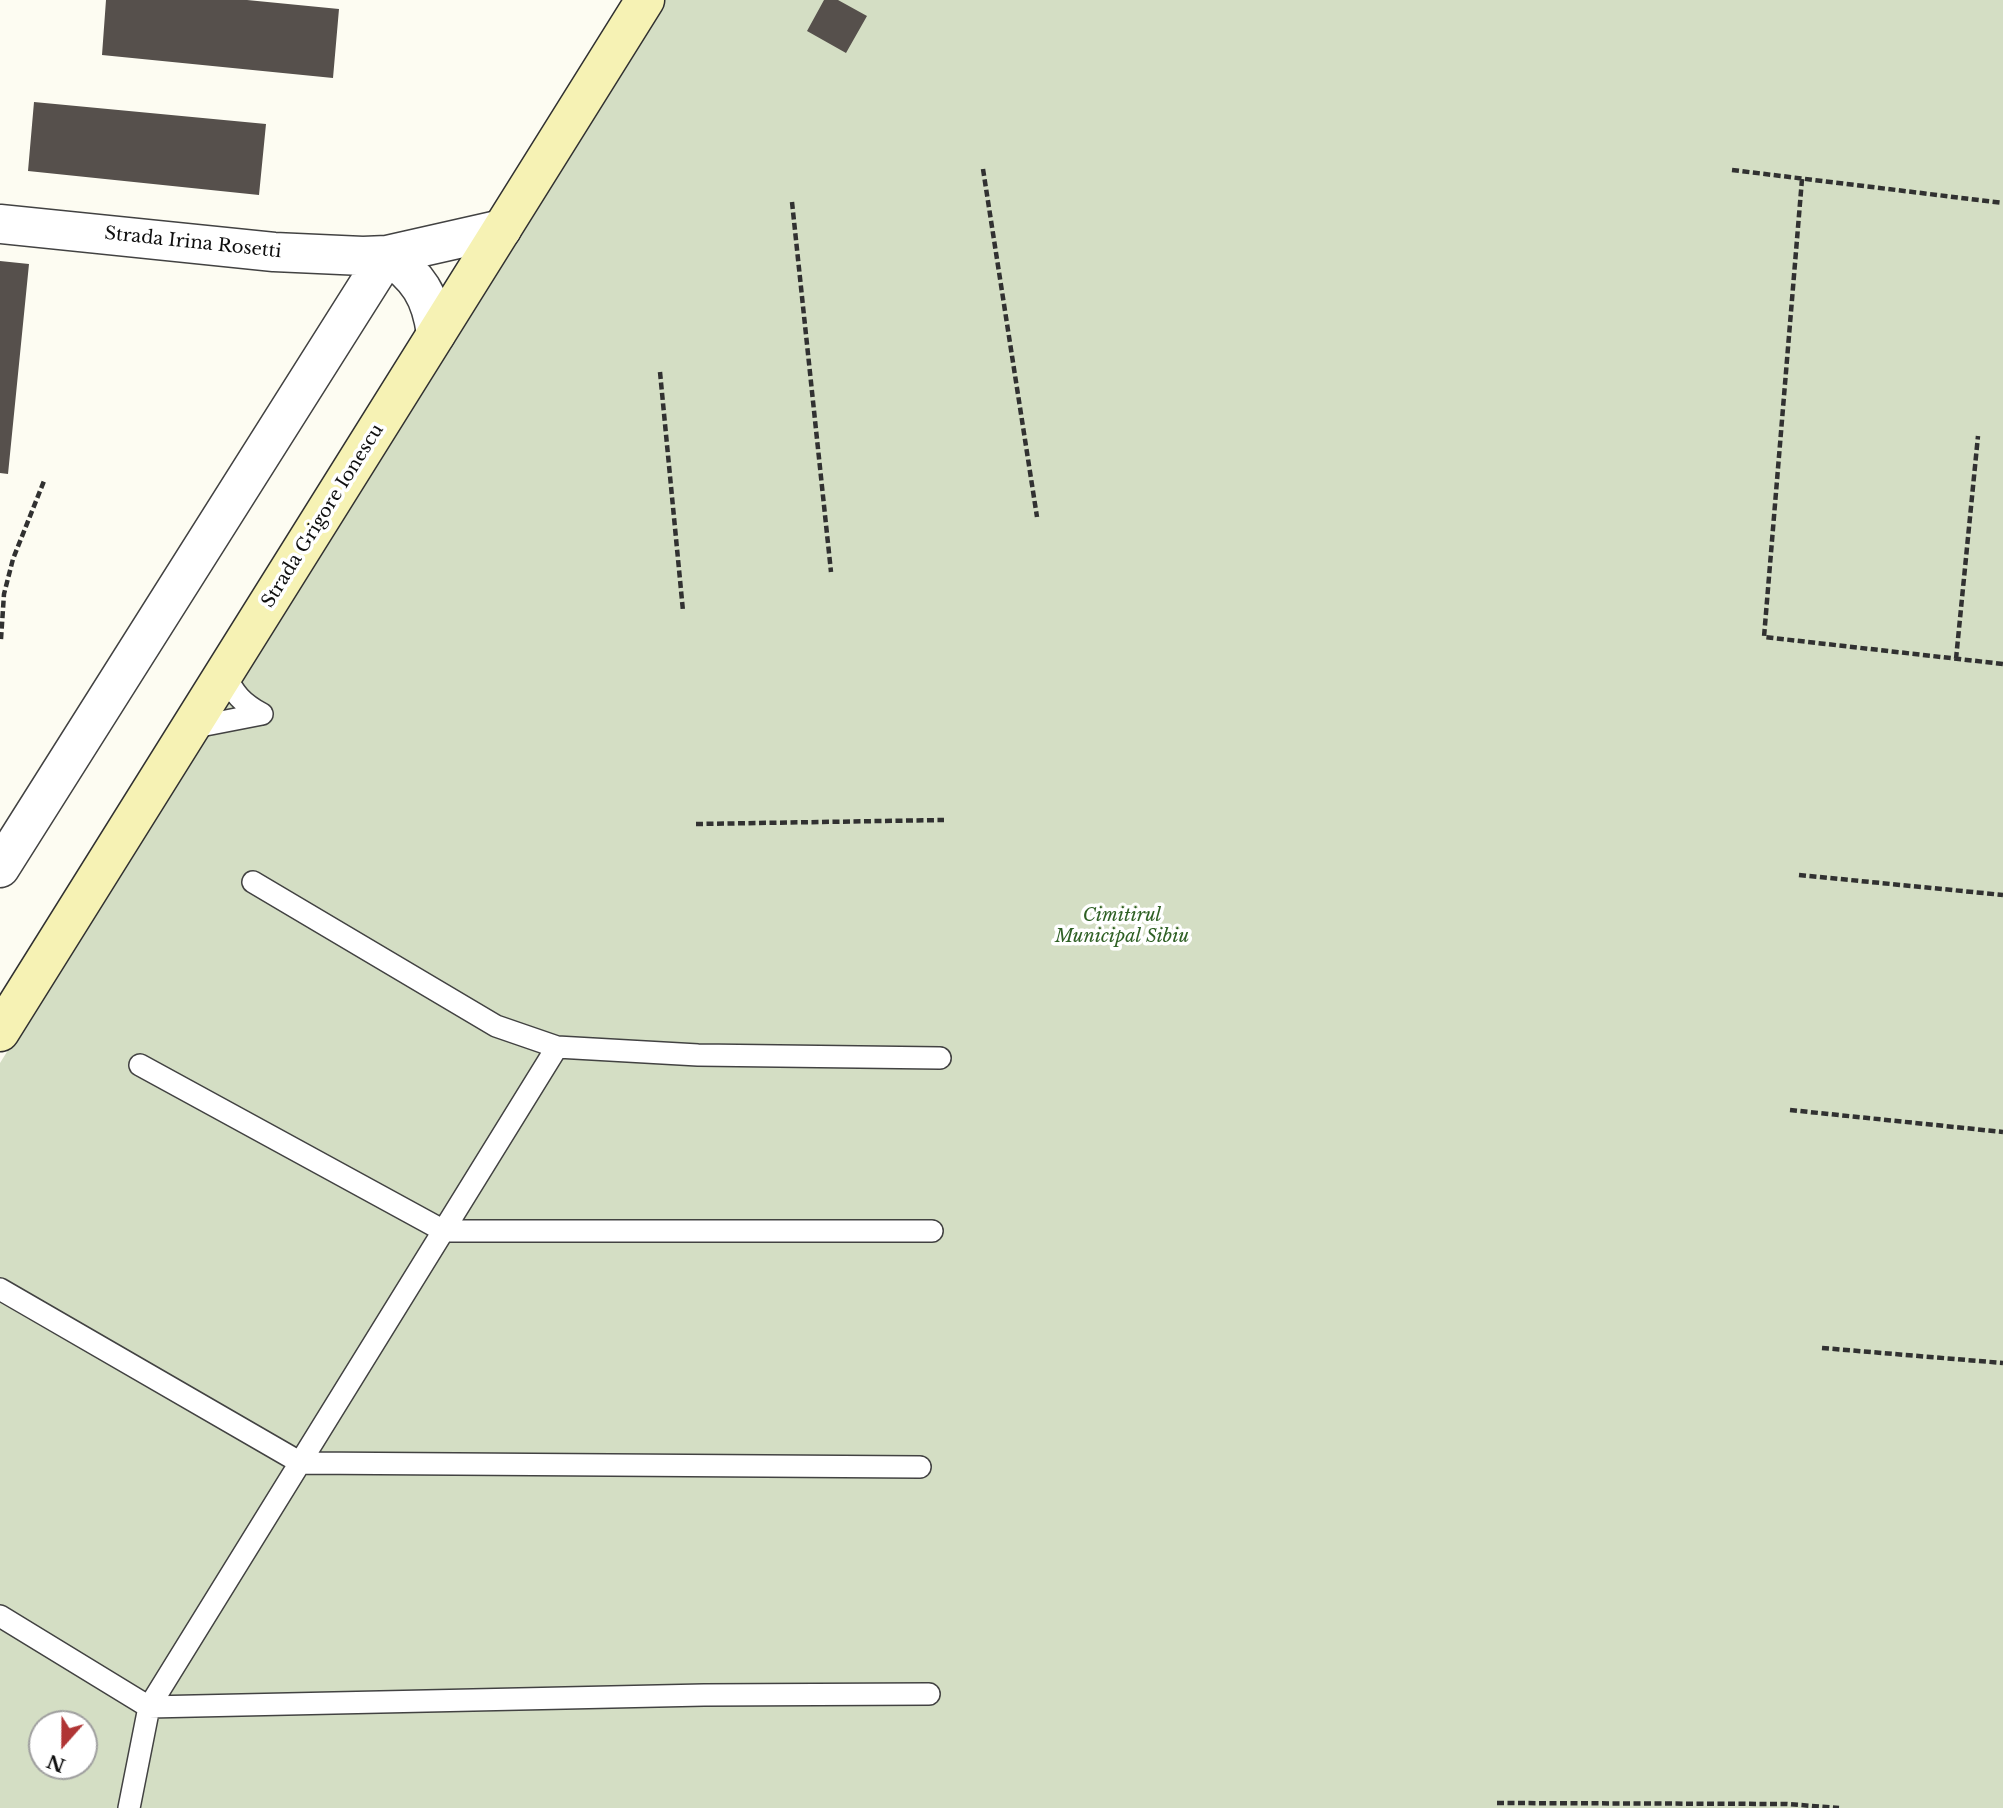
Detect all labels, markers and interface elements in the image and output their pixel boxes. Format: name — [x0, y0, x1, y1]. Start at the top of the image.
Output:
street label: Strada Irina Rosetti — [103, 223, 283, 263]
street label: Strada Grigore Ionescu — [258, 420, 388, 612]
park label: Cimitirul Municipal Sibiu — [1055, 905, 1189, 948]
north arrow — [28, 1710, 98, 1780]
text: N — [44, 1749, 68, 1777]

